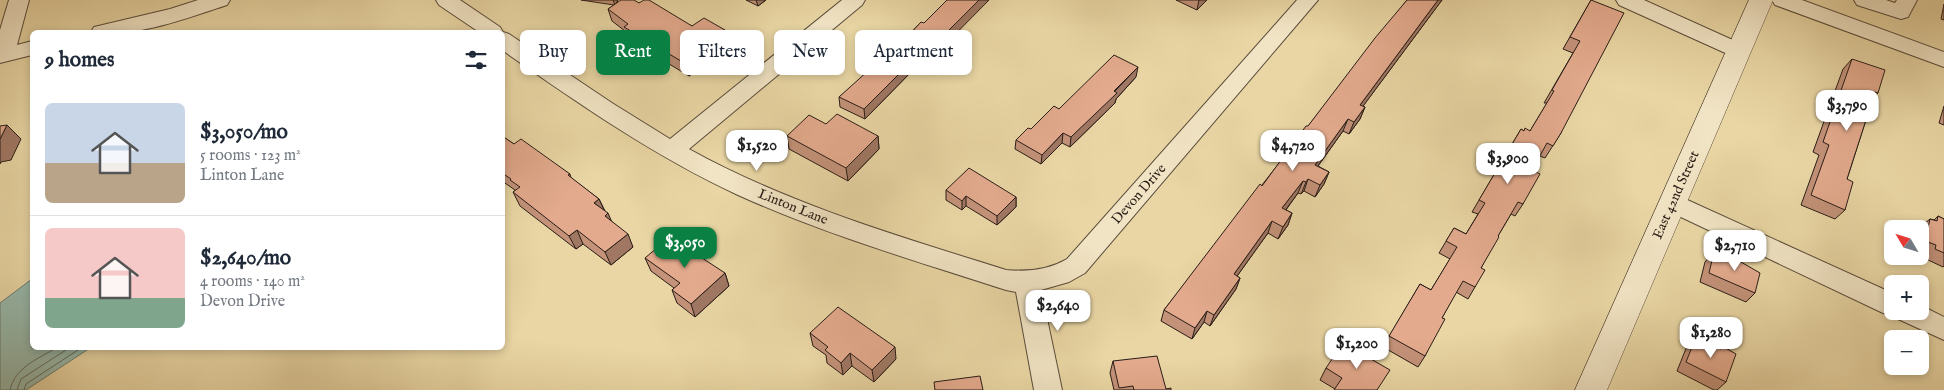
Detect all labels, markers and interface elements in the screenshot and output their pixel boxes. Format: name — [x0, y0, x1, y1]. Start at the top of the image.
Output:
chip: Buy — [520, 30, 586, 75]
chip: Rent — [596, 30, 670, 75]
chip: Filters — [680, 30, 764, 75]
chip: New — [774, 30, 845, 75]
chip: Apartment — [855, 30, 972, 75]
icon: filters — [462, 46, 490, 74]
text: 9 homes — [45, 47, 114, 74]
pin: $3,790 — [1806, 90, 1888, 132]
text: $3,790 — [1827, 96, 1867, 116]
text: $3,050/mo — [200, 119, 288, 146]
icon: home — [85, 123, 145, 183]
pin: $1,520 — [716, 130, 798, 172]
pin: $4,720 — [1252, 130, 1334, 172]
text: $1,520 — [737, 136, 777, 156]
text: $4,720 — [1271, 136, 1315, 156]
pin: $3,900 — [1467, 142, 1549, 185]
text: 5 rooms · 123 m² — [200, 146, 301, 166]
street label: East 42nd Street — [1649, 148, 1704, 242]
text: $3,900 — [1487, 149, 1529, 169]
street label: Devon Drive — [1108, 160, 1171, 228]
text: Linton Lane — [200, 166, 284, 186]
street label: Linton Lane — [755, 185, 831, 229]
north arrow — [1884, 220, 1929, 265]
map controls — [1884, 220, 1929, 375]
pin: $3,050 — [644, 226, 726, 269]
pin: $2,710 — [1694, 230, 1776, 272]
text: $3,050 — [665, 233, 705, 253]
text: $2,710 — [1714, 236, 1756, 256]
text: $2,640/mo — [200, 245, 291, 272]
icon: home — [85, 248, 145, 308]
text: 4 rooms · 140 m² — [200, 272, 305, 292]
button: + — [1884, 275, 1929, 320]
pin: $2,640 — [1017, 290, 1099, 332]
text: Devon Drive — [200, 292, 285, 312]
text: $2,640 — [1036, 296, 1080, 316]
pin: $1,280 — [1670, 316, 1752, 359]
text: $1,280 — [1691, 323, 1731, 343]
pin: $1,200 — [1316, 328, 1398, 370]
button: − — [1884, 330, 1929, 375]
text: $1,200 — [1336, 334, 1378, 354]

